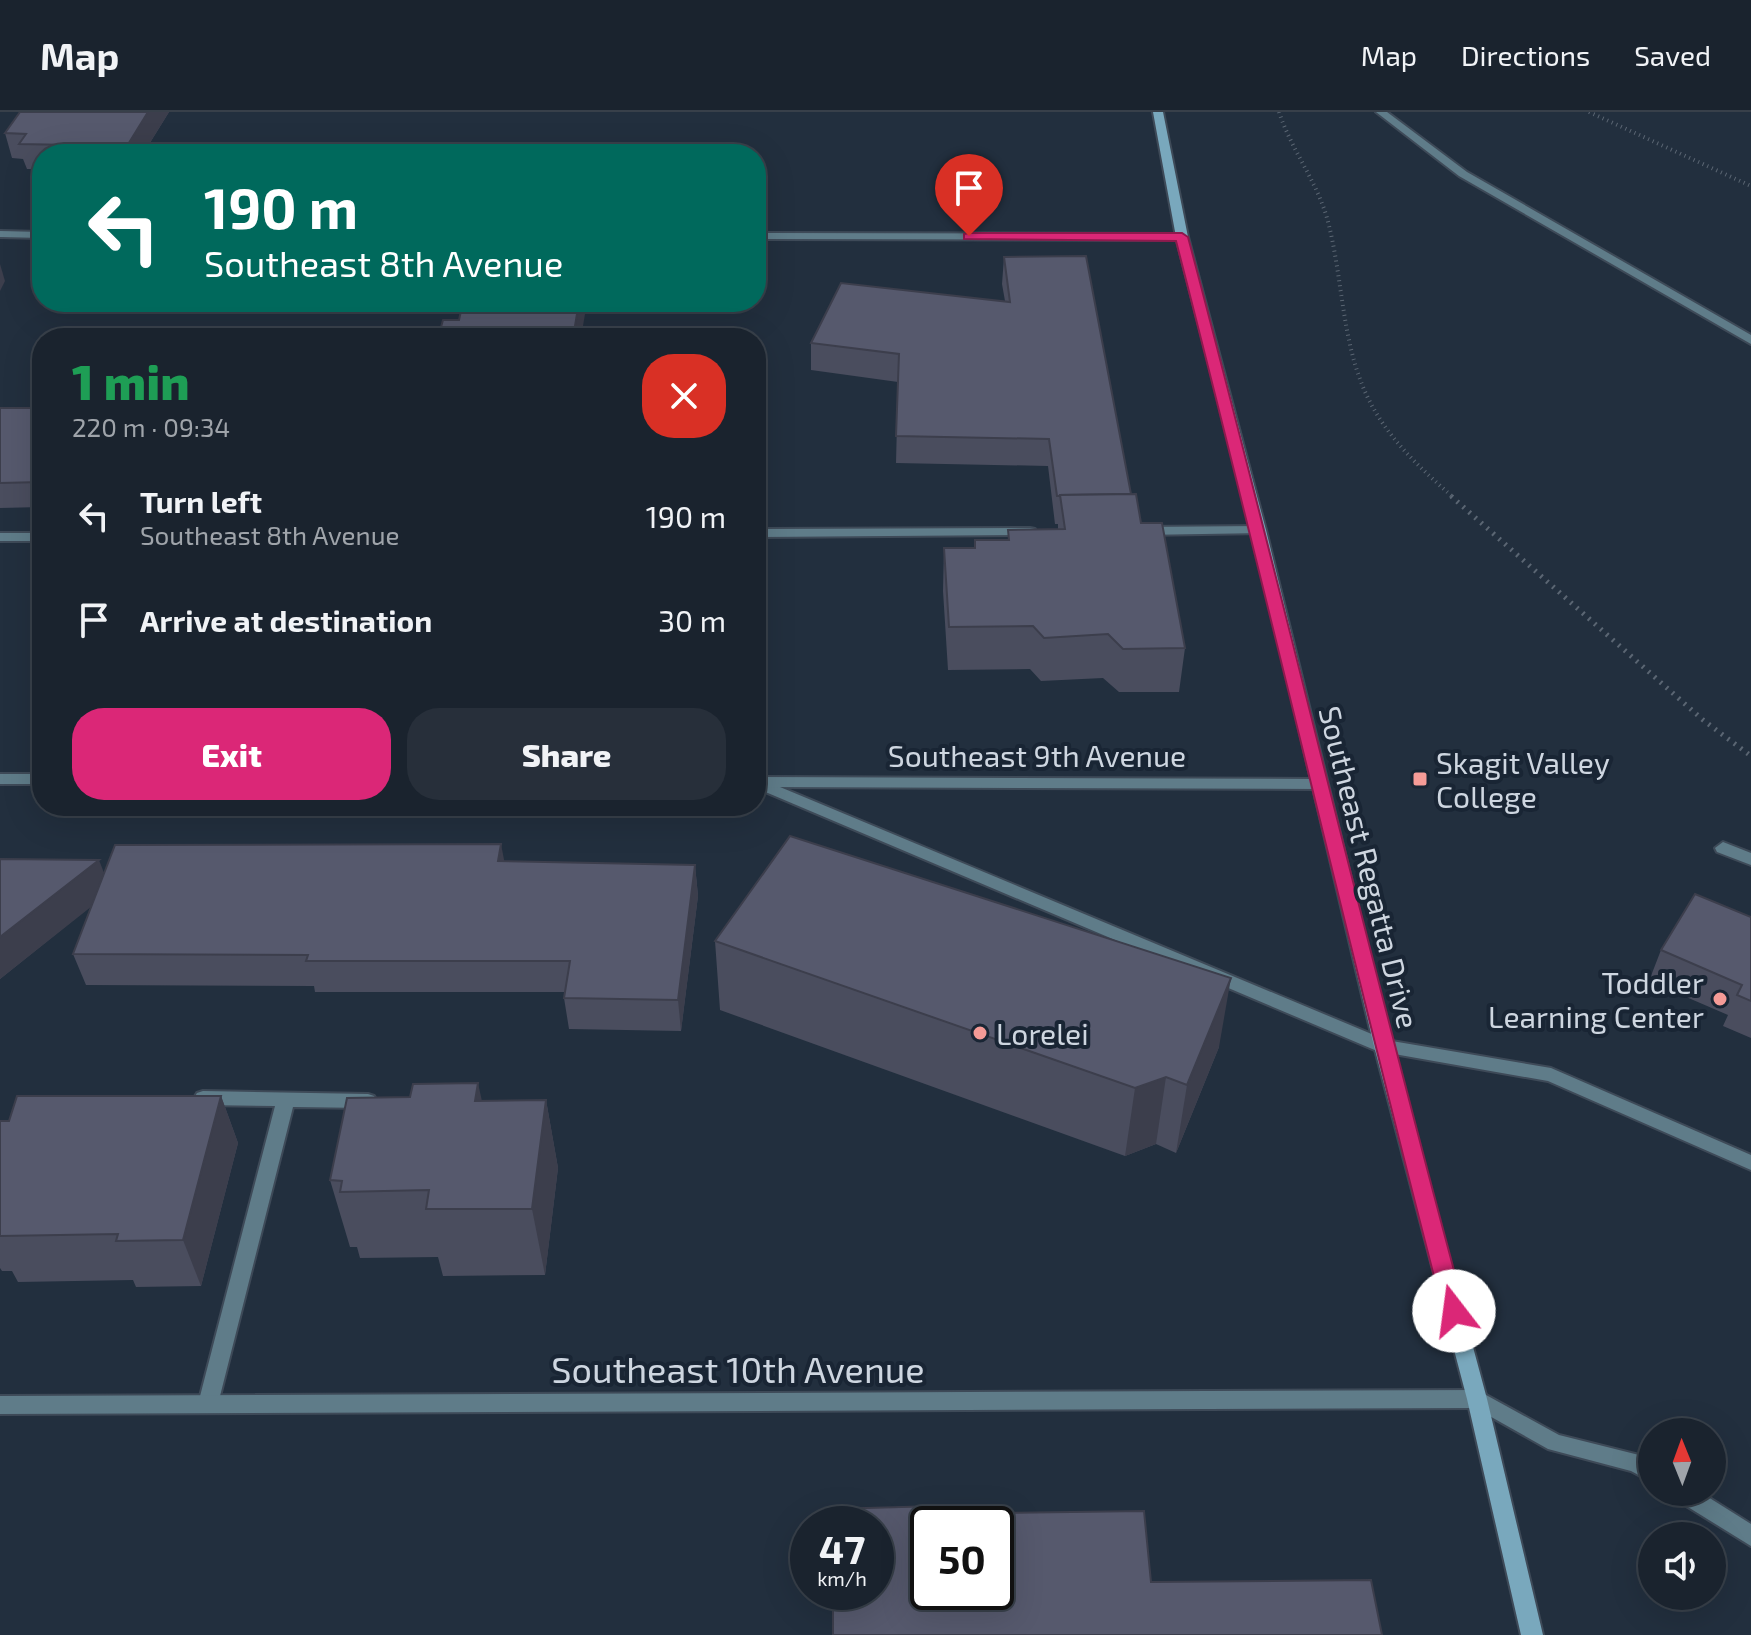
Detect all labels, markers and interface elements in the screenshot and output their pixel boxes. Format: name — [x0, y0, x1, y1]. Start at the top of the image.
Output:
text: Map — [40, 32, 119, 78]
text: Map — [1361, 38, 1417, 72]
text: Directions — [1461, 38, 1590, 72]
text: Saved — [1634, 38, 1711, 72]
pin — [935, 154, 1003, 236]
icon: arrive — [947, 166, 991, 210]
text: 190 m — [204, 173, 358, 240]
icon: left — [72, 176, 176, 280]
text: Southeast 8th Avenue — [204, 241, 563, 284]
text: 1 min — [72, 352, 190, 410]
button: close — [642, 354, 726, 438]
text: 220 m · 09:34 — [72, 411, 230, 442]
text: Turn left — [140, 483, 262, 519]
icon: left — [72, 494, 116, 538]
text: 190 m — [646, 498, 726, 534]
text: Southeast 8th Avenue — [140, 519, 399, 550]
icon: arrive — [72, 598, 116, 642]
text: Arrive at destination — [140, 602, 432, 638]
text: 30 m — [658, 602, 726, 638]
street label: Southeast Regatta Drive — [1313, 702, 1427, 1032]
button: Exit — [72, 708, 391, 800]
button: Share — [407, 708, 726, 800]
street label: Southeast 9th Avenue — [888, 737, 1186, 773]
place label: Skagit Valley College — [1436, 744, 1610, 814]
marker: Skagit Valley College — [1411, 770, 1429, 788]
place label: Toddler Learning Center — [1488, 964, 1704, 1034]
marker: Toddler Learning Center — [1711, 990, 1729, 1008]
place label: Lorelei — [996, 1015, 1089, 1051]
marker: Lorelei — [971, 1024, 989, 1042]
position arrow — [1412, 1269, 1496, 1353]
street label: Southeast 10th Avenue — [551, 1347, 925, 1390]
north arrow — [1638, 1418, 1726, 1506]
map controls — [1638, 1418, 1726, 1610]
speed limit sign: 50 — [910, 1506, 1014, 1610]
button: sound — [1638, 1522, 1726, 1610]
text: 47 — [819, 1524, 865, 1572]
text: km/h — [817, 1566, 867, 1590]

